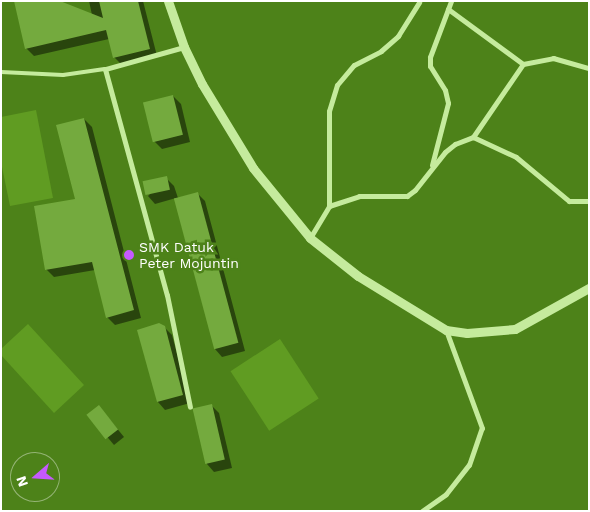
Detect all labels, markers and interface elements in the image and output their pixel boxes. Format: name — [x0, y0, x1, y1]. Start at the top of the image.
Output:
place label: SMK Datuk Peter Mojuntin — [139, 239, 239, 272]
marker: SMK Datuk Peter Mojuntin — [123, 249, 135, 261]
north arrow — [10, 452, 60, 502]
text: N — [13, 474, 31, 489]

